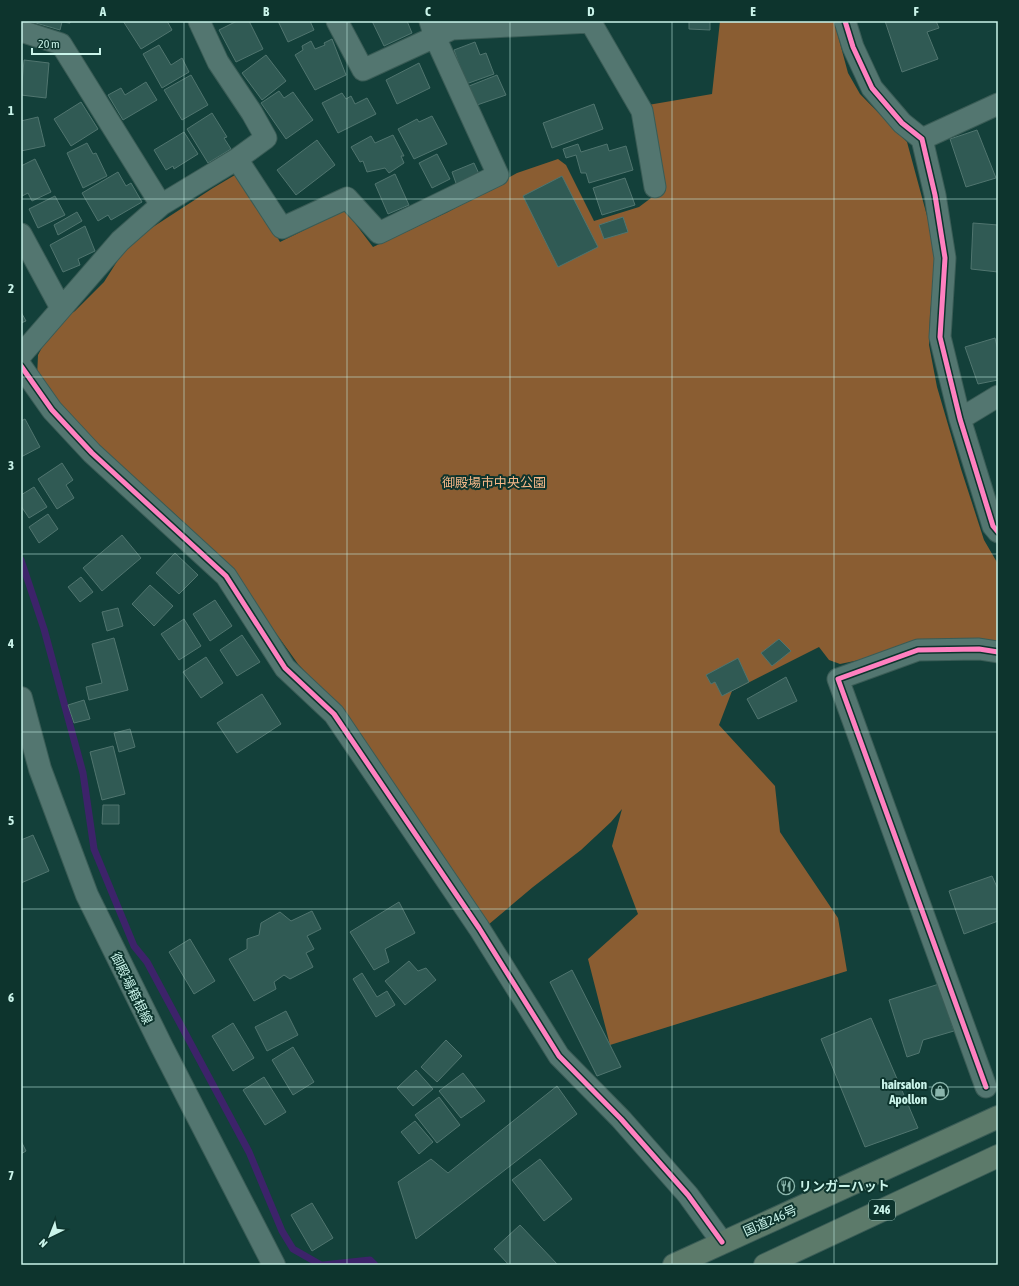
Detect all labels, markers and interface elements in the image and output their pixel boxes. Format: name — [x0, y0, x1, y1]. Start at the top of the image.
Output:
text: A — [99, 4, 107, 19]
text: B — [263, 4, 270, 19]
text: C — [425, 4, 431, 19]
text: D — [587, 4, 595, 19]
text: E — [750, 4, 756, 19]
text: F — [913, 4, 919, 19]
scale bar — [32, 30, 100, 56]
text: 20 m — [38, 37, 60, 51]
text: 1 — [8, 103, 14, 118]
text: 2 — [8, 281, 14, 296]
text: 3 — [8, 458, 14, 473]
park label: 御殿場市中央公園 — [442, 475, 546, 490]
text: 4 — [7, 636, 14, 651]
text: 5 — [8, 813, 14, 828]
street label: 御殿場箱根線 — [108, 950, 155, 1027]
text: 6 — [8, 990, 14, 1005]
place label: hairsalon Apollon — [881, 1077, 927, 1107]
shop icon: hairsalon Apollon — [930, 1081, 950, 1101]
text: 7 — [8, 1168, 14, 1183]
restaurant icon: リンガーハット — [776, 1176, 796, 1196]
place label: リンガーハット — [799, 1179, 890, 1194]
road number: 246 — [869, 1200, 895, 1220]
street label: 国道246号 — [741, 1202, 799, 1239]
north arrow — [30, 1216, 70, 1256]
text: N — [37, 1237, 50, 1250]

